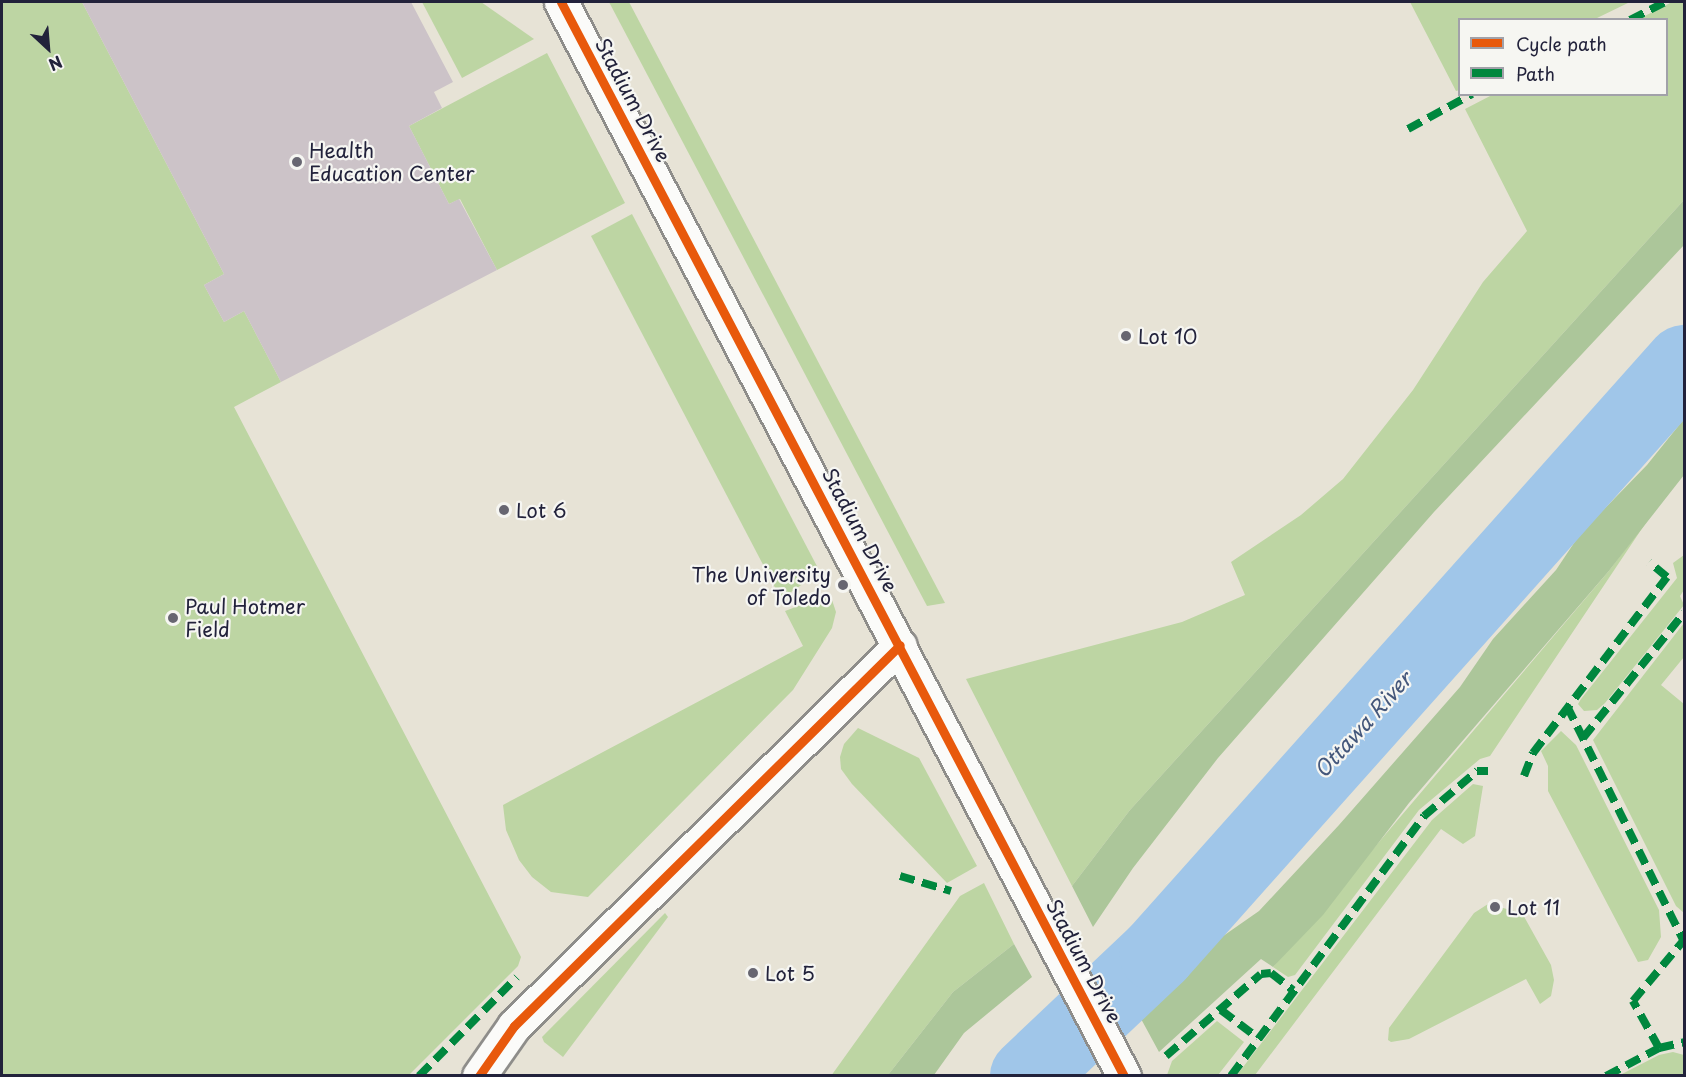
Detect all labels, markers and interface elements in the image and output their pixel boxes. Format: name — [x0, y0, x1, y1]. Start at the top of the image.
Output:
north arrow — [18, 18, 78, 78]
legend — [1458, 18, 1668, 96]
text: Cycle path — [1516, 30, 1607, 57]
street label: Stadium Drive — [590, 34, 676, 166]
text: N — [45, 51, 67, 78]
text: Path — [1516, 60, 1555, 87]
place label: Health Education Center — [309, 138, 474, 185]
marker: Health Education Center — [290, 155, 304, 169]
place label: Lot 10 — [1138, 324, 1199, 348]
marker: Lot 10 — [1119, 329, 1133, 343]
street label: Stadium Drive — [817, 464, 903, 596]
place label: Lot 6 — [516, 498, 567, 522]
marker: Lot 6 — [497, 503, 511, 517]
place label: The University of Toledo — [693, 562, 831, 609]
marker: The University of Toledo — [836, 578, 850, 592]
place label: Paul Hotmer Field — [185, 594, 305, 641]
marker: Paul Hotmer Field — [166, 611, 180, 625]
water label: Ottawa River — [1308, 666, 1416, 782]
street label: Stadium Drive — [1041, 895, 1127, 1027]
place label: Lot 11 — [1507, 895, 1561, 919]
marker: Lot 11 — [1488, 900, 1502, 914]
place label: Lot 5 — [765, 961, 815, 985]
marker: Lot 5 — [746, 966, 760, 980]

